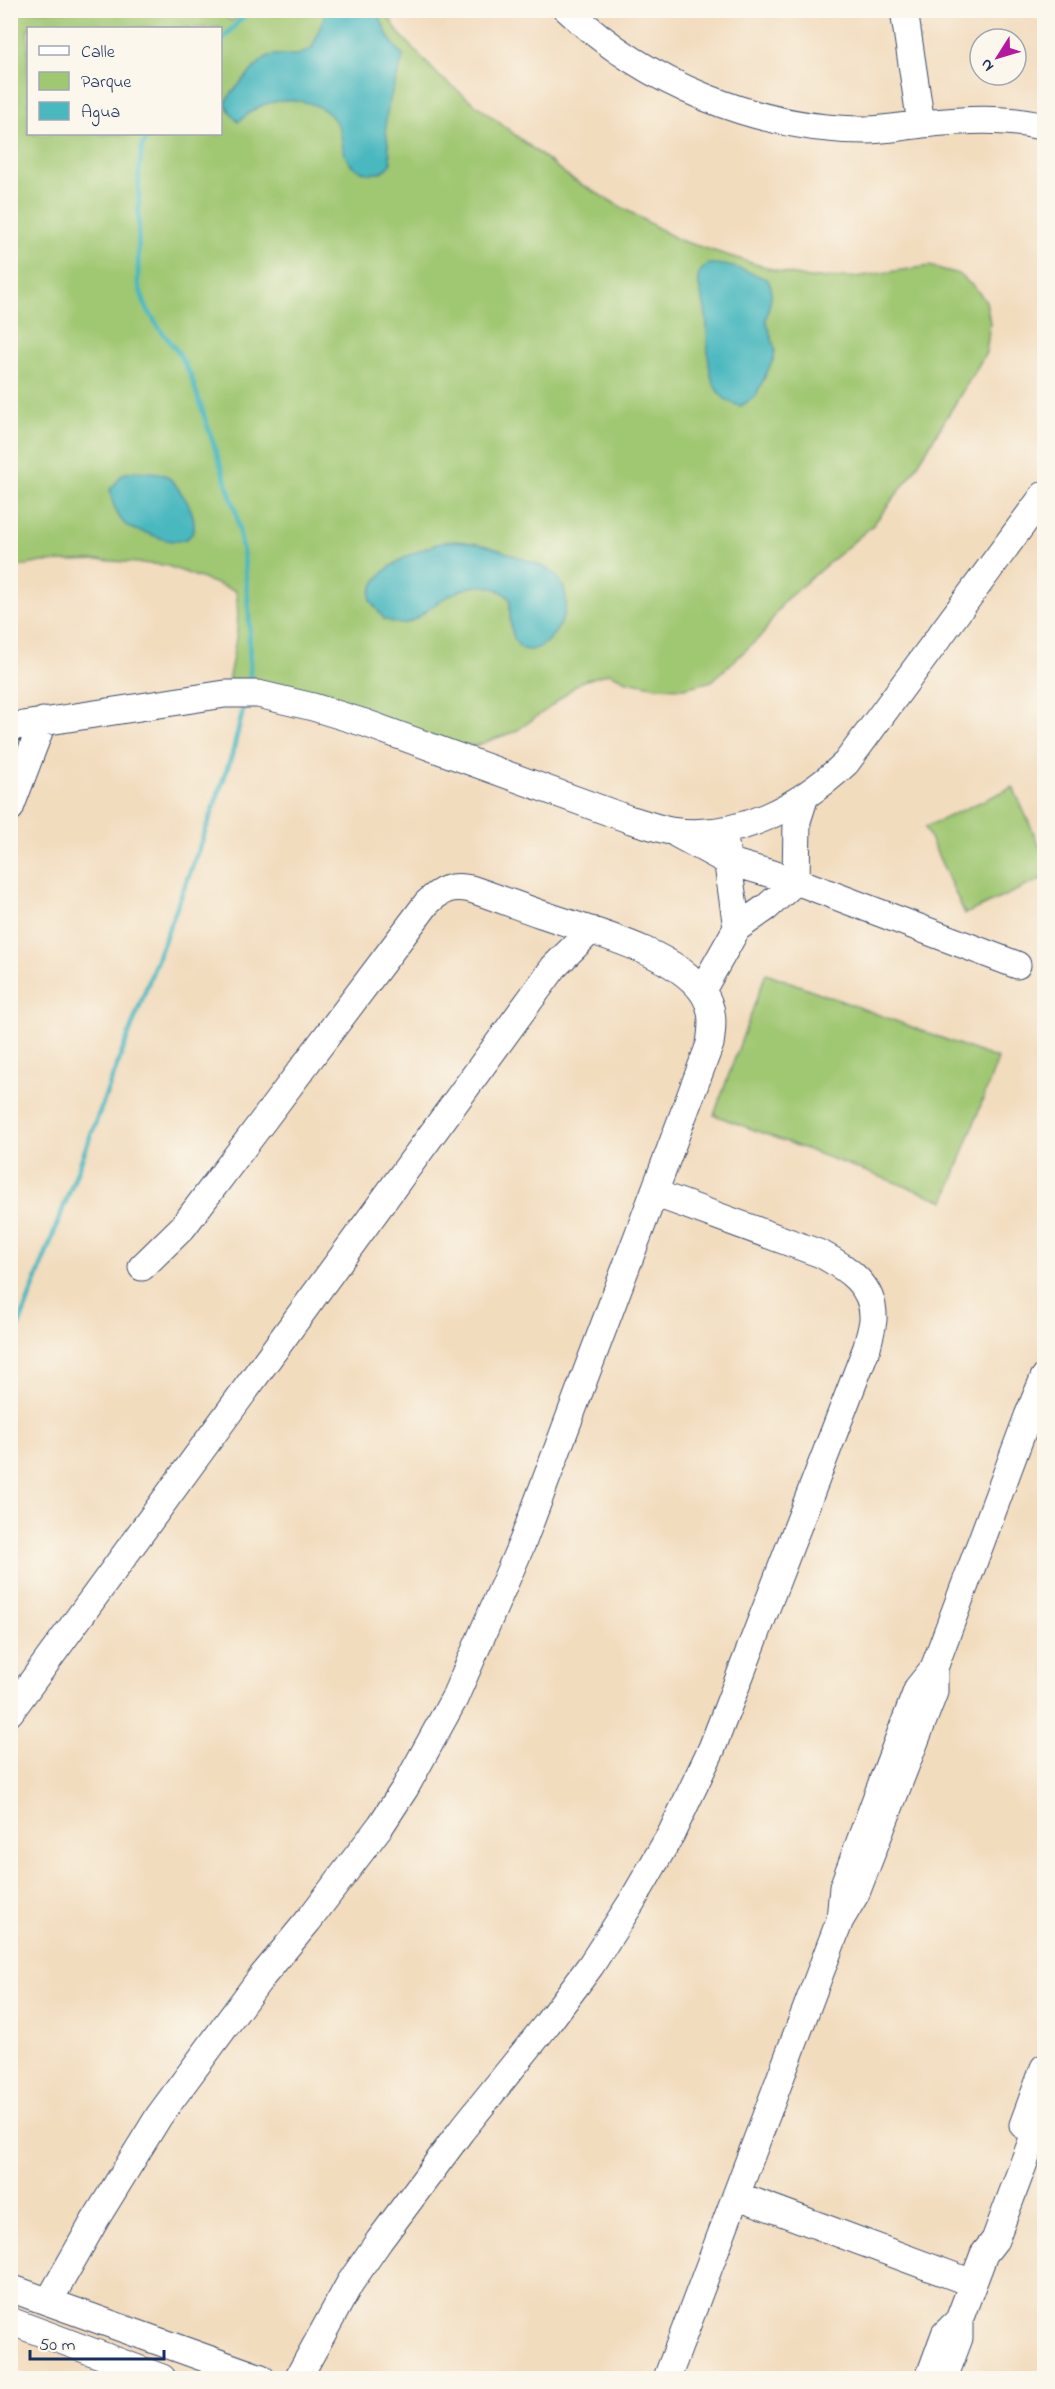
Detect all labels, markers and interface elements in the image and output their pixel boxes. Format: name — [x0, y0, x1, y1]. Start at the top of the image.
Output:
legend — [27, 27, 222, 135]
north arrow — [968, 27, 1028, 87]
text: Calle — [81, 40, 116, 66]
text: N — [975, 53, 1000, 76]
text: Parque — [81, 70, 132, 96]
text: Agua — [81, 100, 120, 127]
scale bar — [30, 2323, 164, 2361]
text: 50 m — [39, 2333, 76, 2359]

